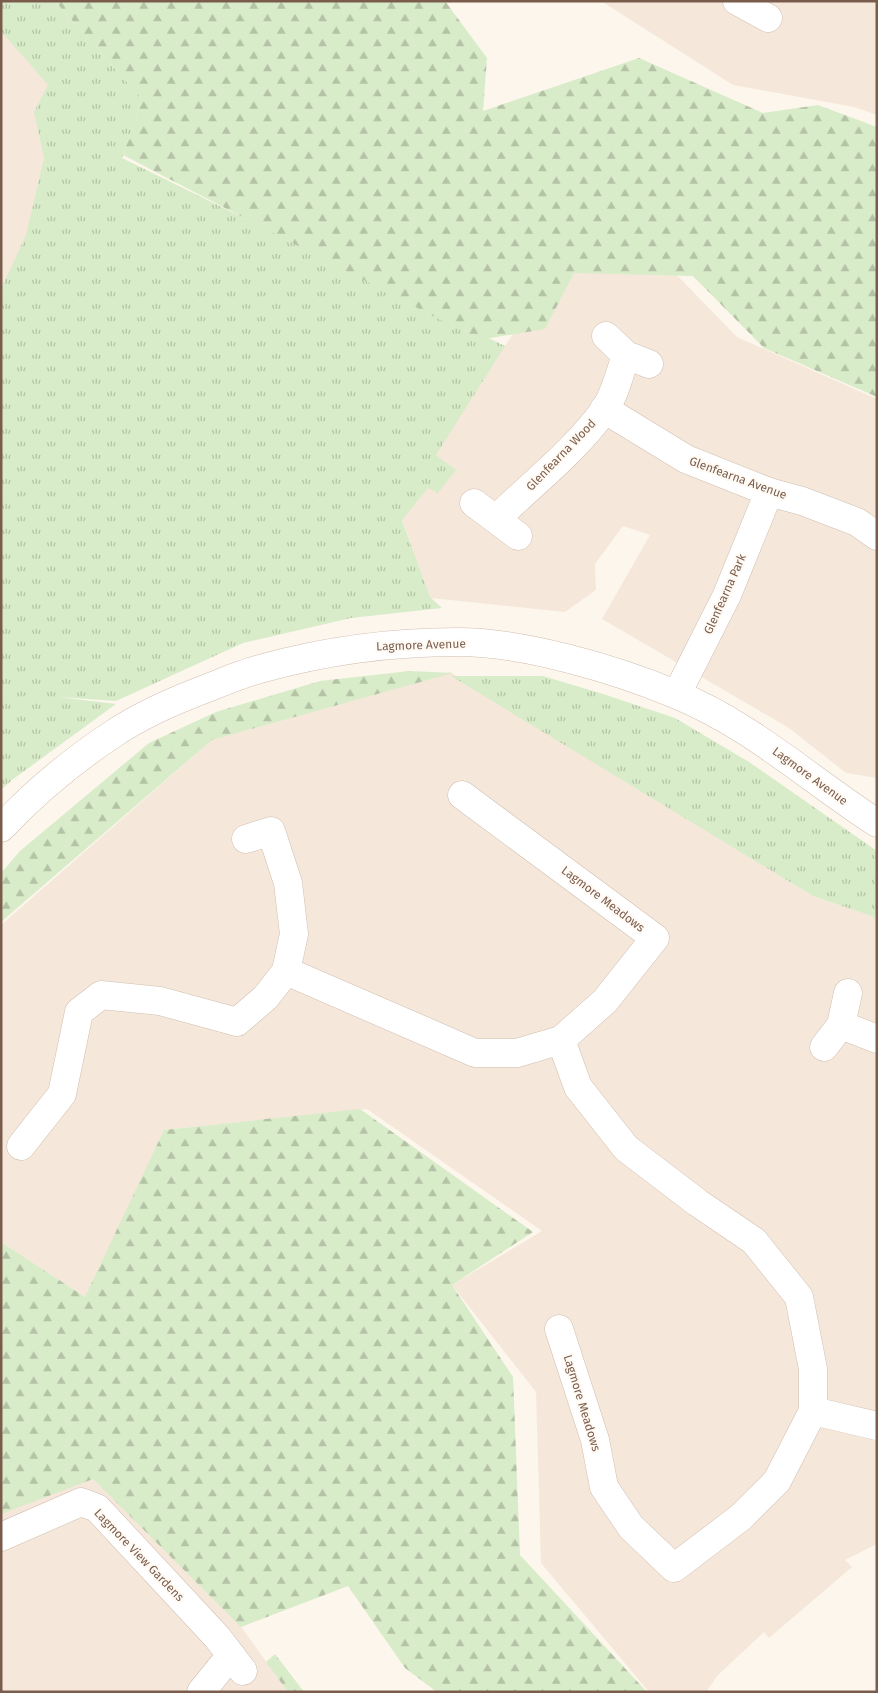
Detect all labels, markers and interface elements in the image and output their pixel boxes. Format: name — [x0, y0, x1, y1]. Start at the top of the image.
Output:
street label: Glenfearna Wood — [523, 416, 599, 494]
street label: Glenfearna Avenue — [687, 454, 789, 502]
street label: Glenfearna Park — [701, 551, 749, 636]
street label: Lagmore Avenue — [376, 636, 466, 654]
street label: Lagmore Avenue — [770, 744, 850, 808]
street label: Lagmore Meadows — [559, 863, 648, 935]
street label: Lagmore Meadows — [561, 1353, 603, 1453]
street label: Lagmore View Gardens — [91, 1506, 187, 1604]

